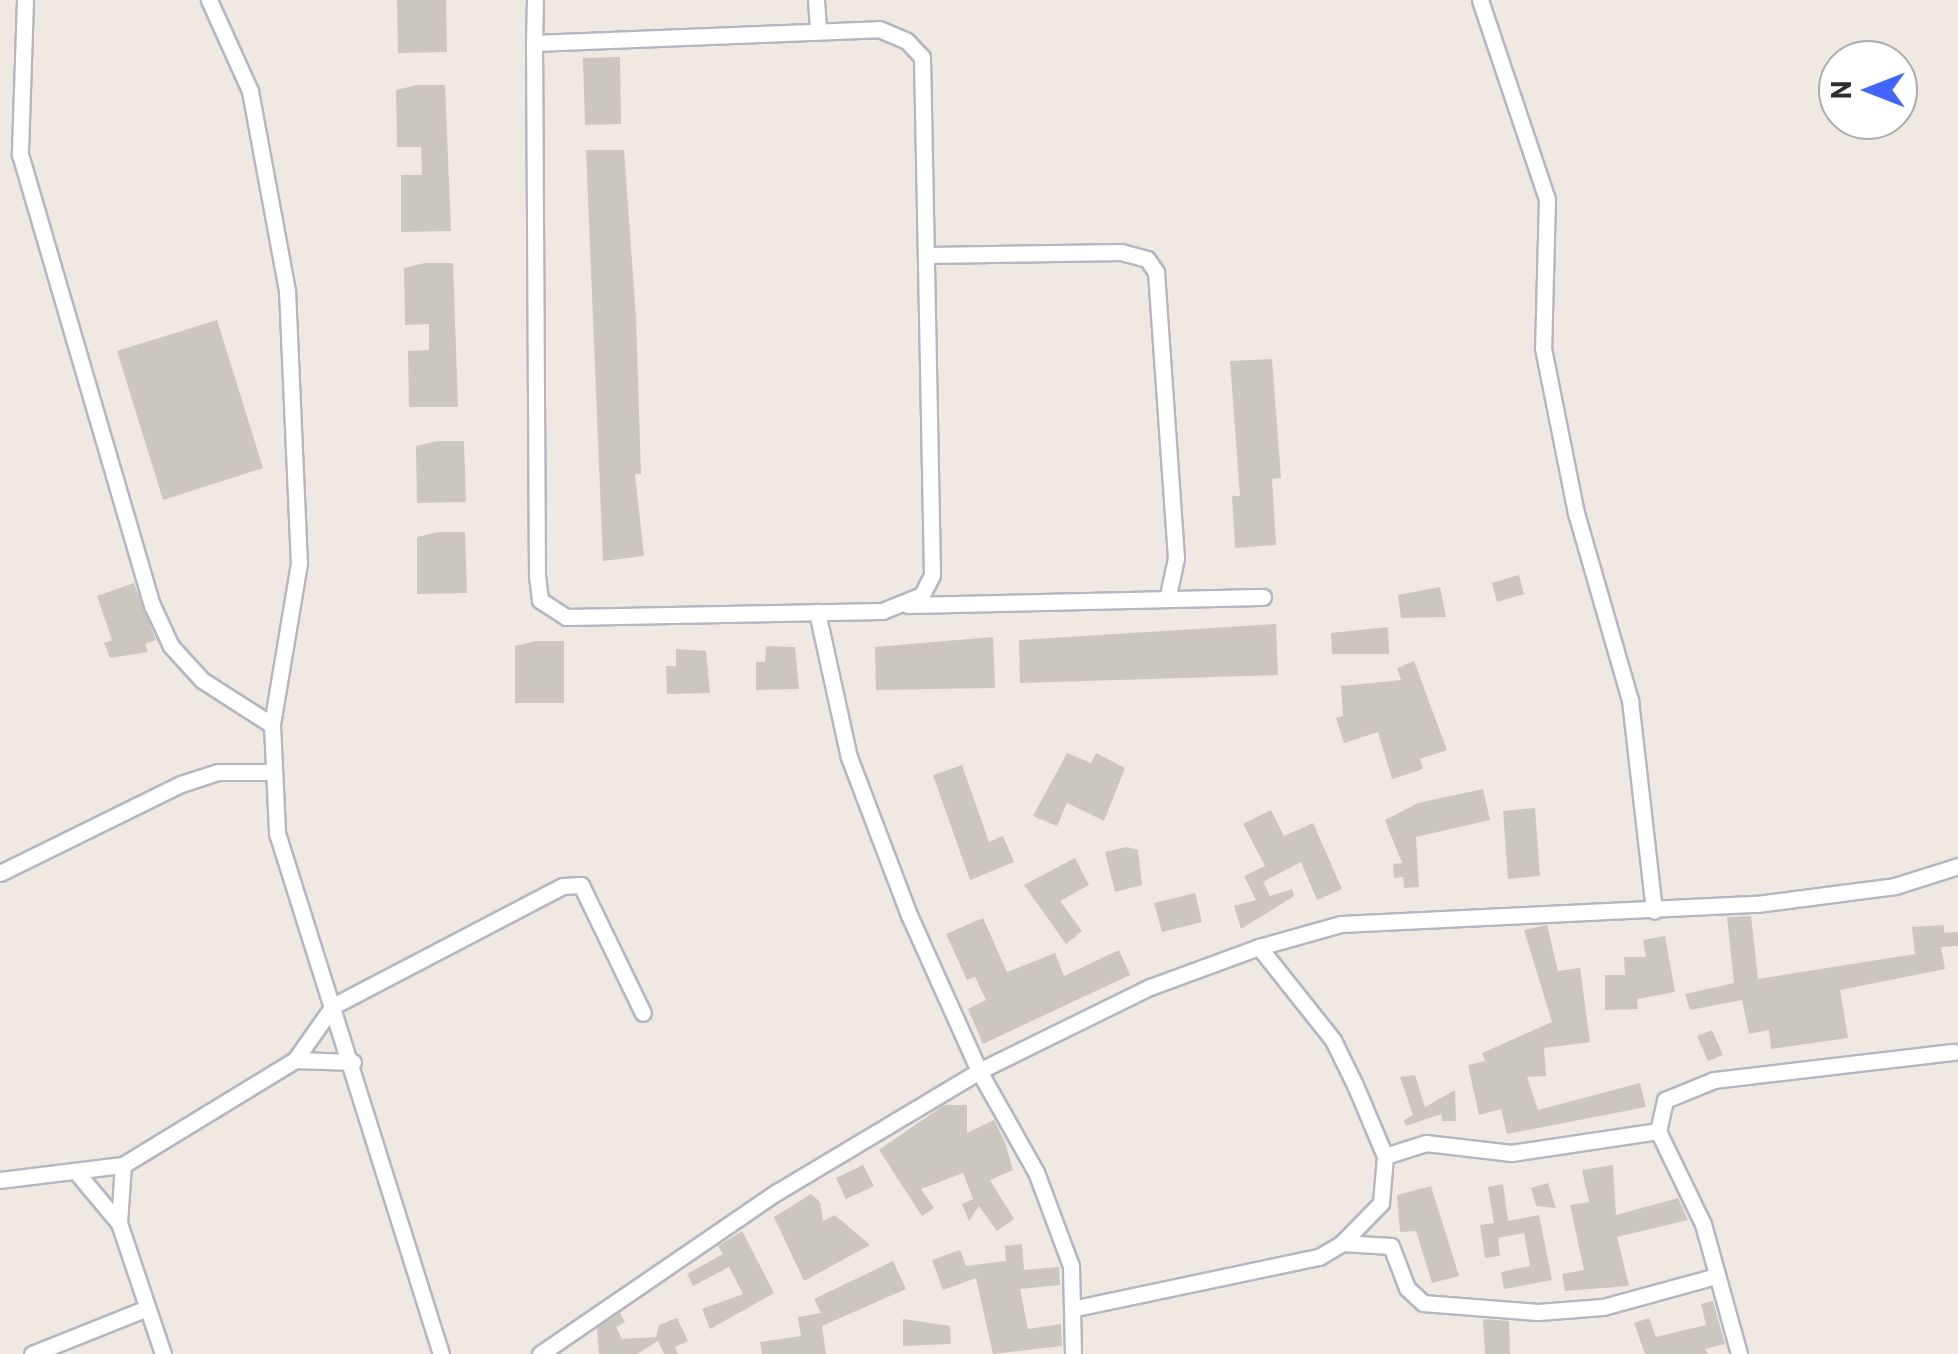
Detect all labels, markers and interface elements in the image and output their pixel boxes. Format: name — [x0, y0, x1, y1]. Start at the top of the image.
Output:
north arrow — [1818, 40, 1918, 140]
text: N — [1823, 81, 1857, 99]

